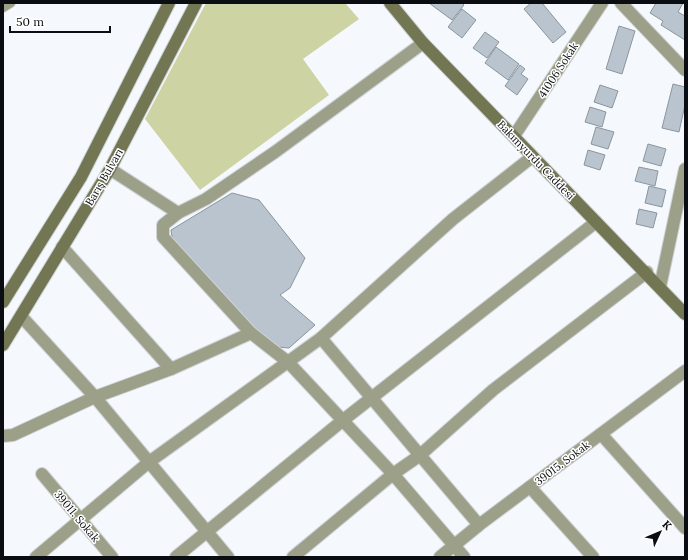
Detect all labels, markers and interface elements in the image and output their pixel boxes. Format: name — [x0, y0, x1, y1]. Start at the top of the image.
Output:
scale bar — [10, 8, 110, 34]
text: 50 m — [16, 14, 44, 29]
street label: 41006 Sokak — [535, 40, 581, 100]
street label: Bakımyurdu Caddesi — [494, 117, 578, 203]
street label: Barış Bulvarı — [82, 146, 126, 208]
street label: 39015. Sokak — [532, 438, 592, 488]
street label: 39011. Sokak — [51, 487, 103, 545]
north arrow — [640, 512, 680, 552]
text: K — [659, 517, 675, 533]

